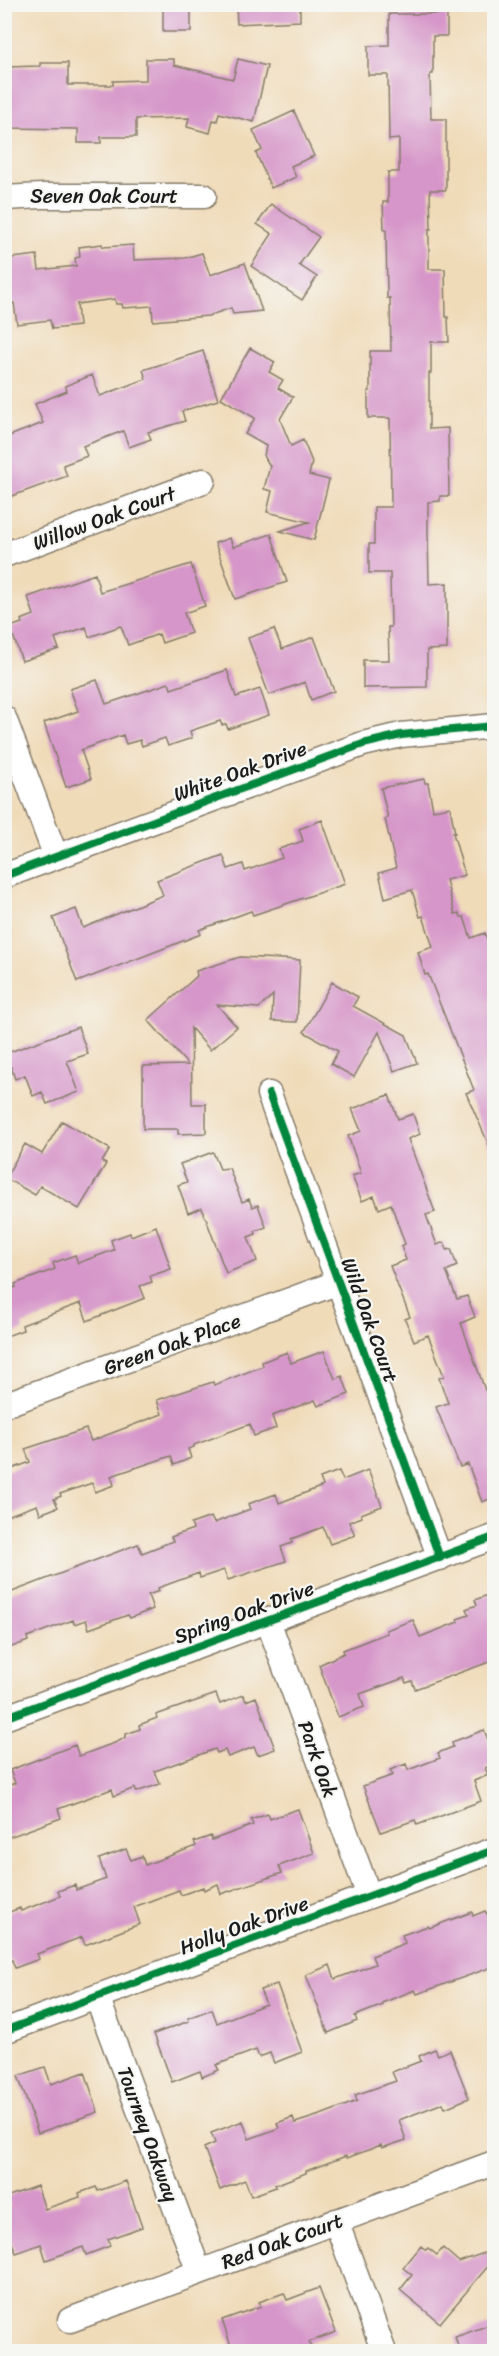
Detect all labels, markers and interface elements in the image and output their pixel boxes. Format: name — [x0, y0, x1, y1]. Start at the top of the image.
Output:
street label: Seven Oak Court — [30, 179, 178, 214]
street label: Willow Oak Court — [28, 476, 181, 561]
street label: White Oak Drive — [169, 731, 312, 812]
street label: Wild Oak Court — [331, 1253, 409, 1388]
street label: Green Oak Place — [98, 1303, 246, 1386]
street label: Spring Oak Drive — [169, 1571, 319, 1654]
street label: Park Oak — [287, 1716, 348, 1803]
street label: Holly Oak Drive — [175, 1886, 314, 1965]
street label: Tourney Oakway — [107, 2061, 189, 2208]
street label: Red Oak Court — [217, 2203, 348, 2280]

